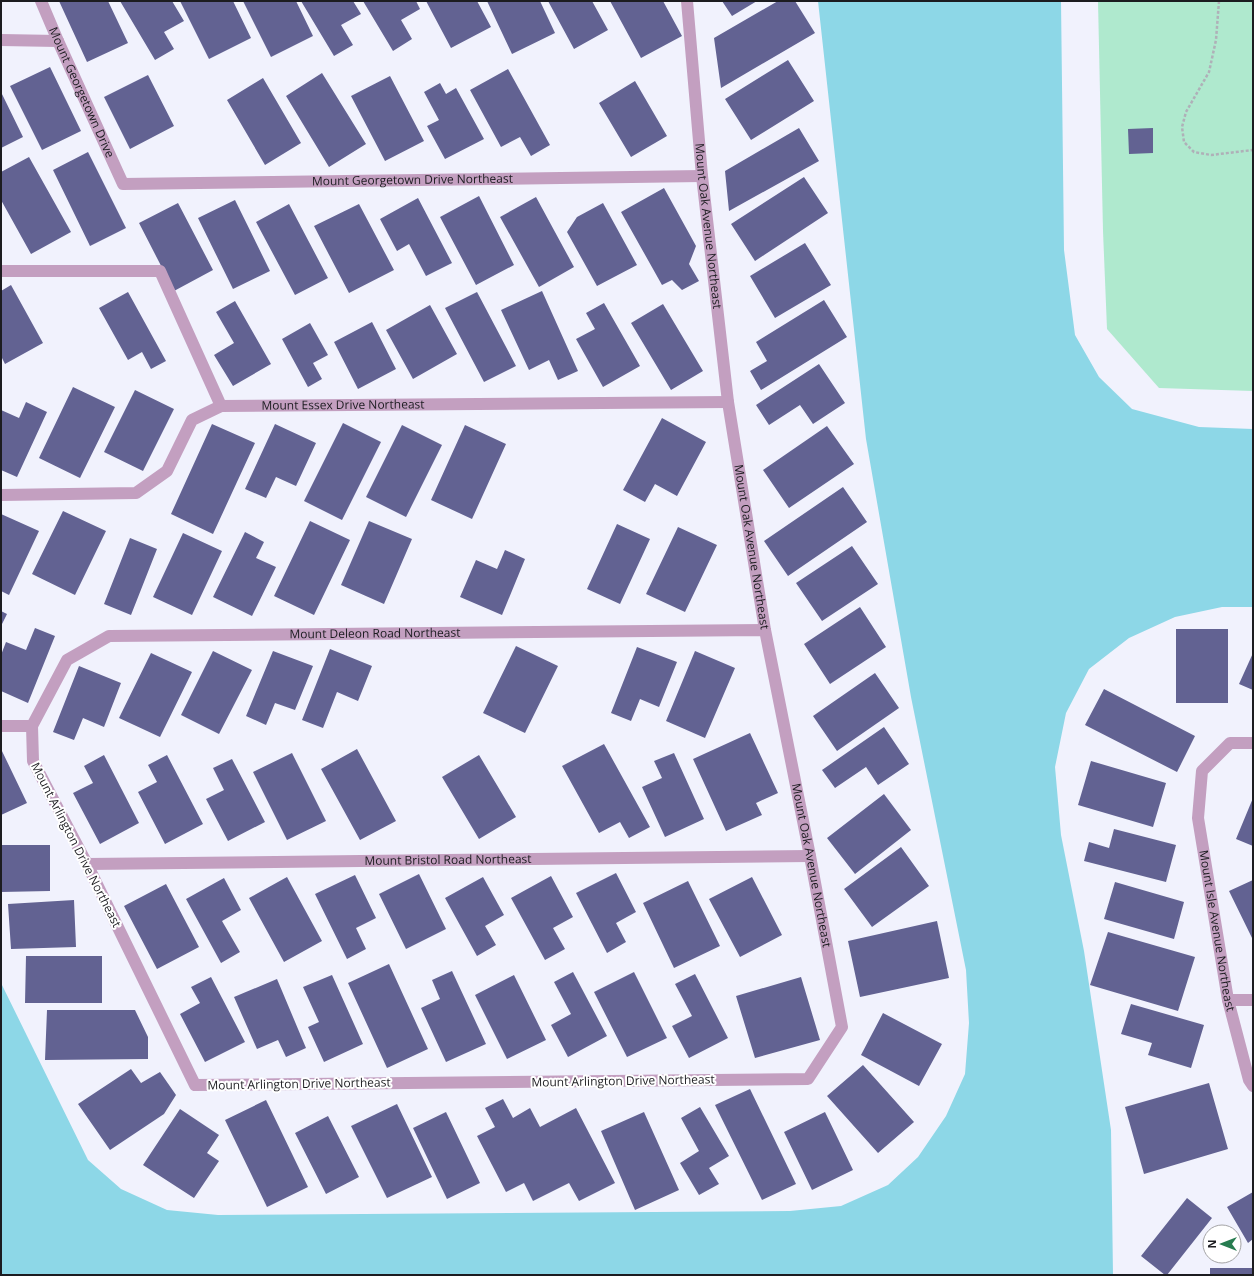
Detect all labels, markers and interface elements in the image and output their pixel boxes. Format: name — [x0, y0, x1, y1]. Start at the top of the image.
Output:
street label: Mount Georgetown Drive — [45, 24, 119, 161]
street label: Mount Oak Avenue Northeast — [691, 142, 726, 310]
street label: Mount Georgetown Drive Northeast — [312, 170, 513, 189]
street label: Mount Essex Drive Northeast — [261, 395, 425, 414]
street label: Mount Oak Avenue Northeast — [730, 463, 774, 631]
street label: Mount Deleon Road Northeast — [289, 624, 461, 642]
street label: Mount Arlington Drive Northeast — [27, 759, 126, 930]
street label: Mount Oak Avenue Northeast — [788, 782, 836, 949]
street label: Mount Isle Avenue Northeast — [1195, 849, 1240, 1013]
street label: Mount Bristol Road Northeast — [364, 850, 532, 869]
street label: Mount Arlington Drive Northeast — [531, 1070, 715, 1091]
street label: Mount Arlington Drive Northeast — [207, 1073, 391, 1094]
north arrow — [1202, 1224, 1242, 1264]
text: N — [1204, 1240, 1219, 1248]

